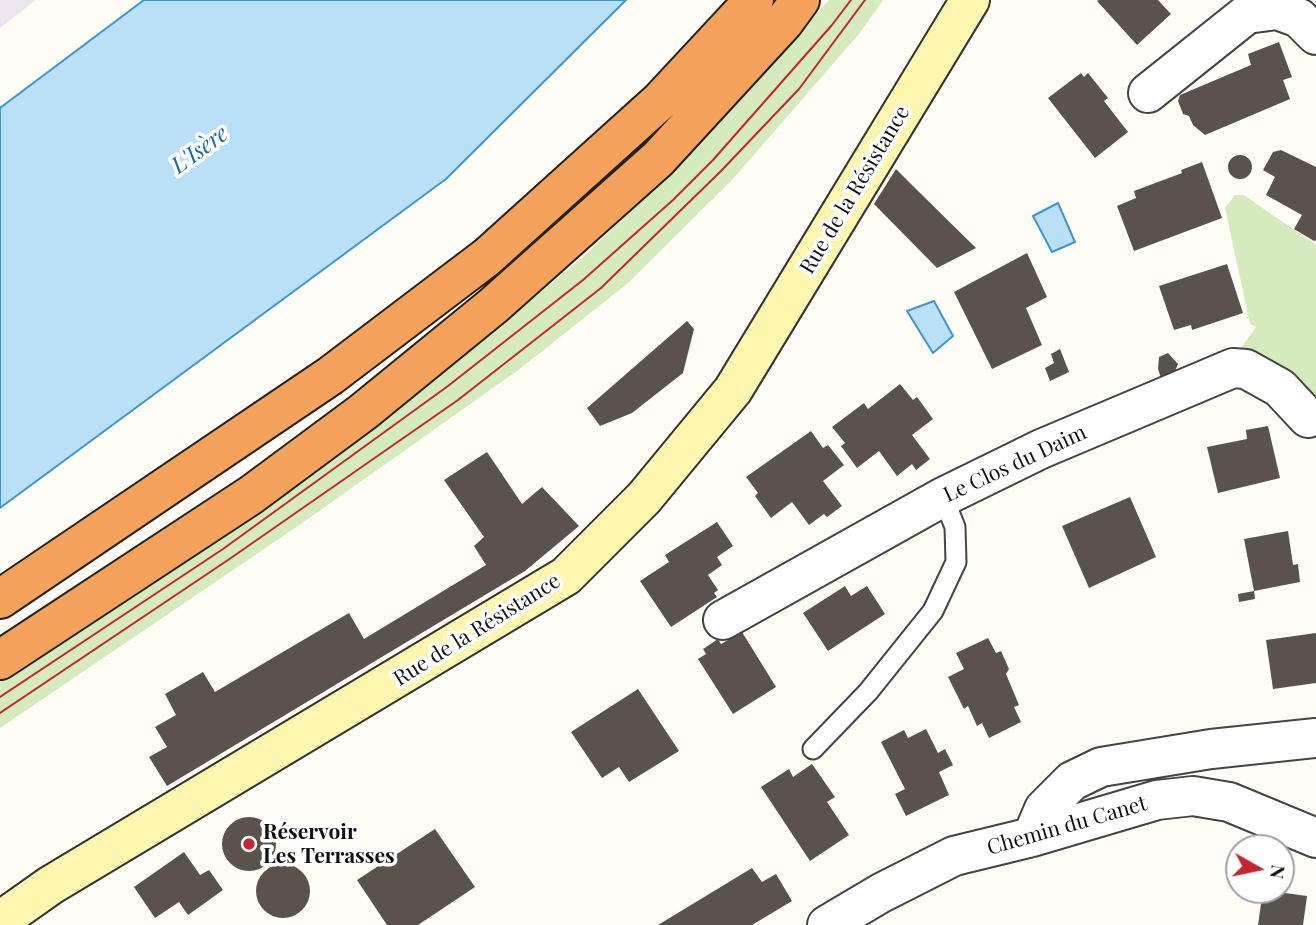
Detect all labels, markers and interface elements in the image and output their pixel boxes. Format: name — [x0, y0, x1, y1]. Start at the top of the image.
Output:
street label: Rue de la Résistance — [795, 101, 915, 279]
water label: L'Isère — [166, 120, 234, 180]
street label: Le Clos du Daim — [940, 420, 1090, 508]
street label: Rue de la Résistance — [389, 568, 565, 692]
street label: Chemin du Canet — [984, 791, 1150, 861]
place label: Réservoir Les Terrasses — [263, 819, 395, 869]
north arrow — [1225, 834, 1295, 904]
marker: Réservoir Les Terrasses — [241, 836, 257, 852]
text: N — [1265, 863, 1293, 881]

